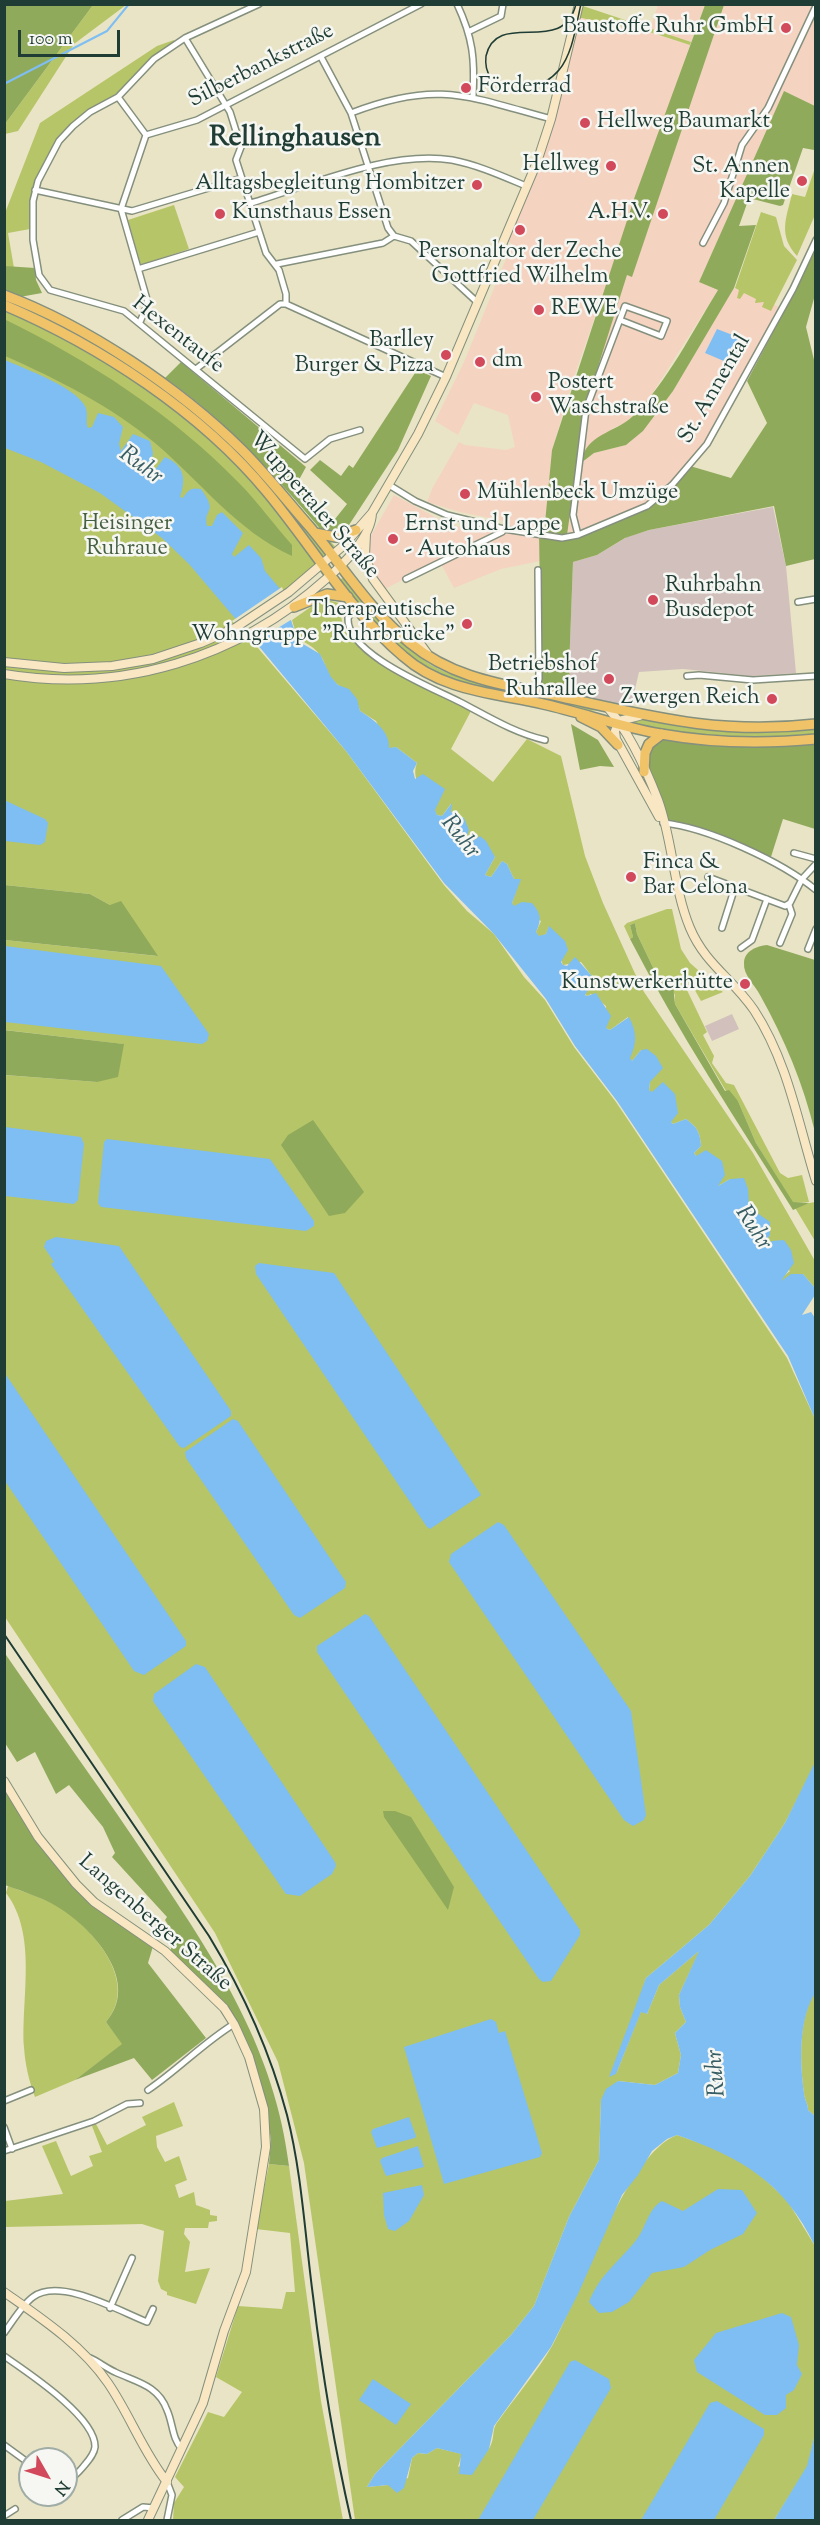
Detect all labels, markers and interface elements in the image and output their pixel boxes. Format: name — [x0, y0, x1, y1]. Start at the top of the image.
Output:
place label: Baustoffe Ruhr GmbH — [563, 15, 774, 41]
scale bar — [21, 18, 123, 56]
street label: Silberbankstraße — [185, 19, 339, 115]
marker: Baustoffe Ruhr GmbH — [779, 21, 793, 35]
text: 100 m — [29, 27, 73, 53]
place label: Förderrad — [478, 75, 571, 101]
marker: Förderrad — [459, 81, 473, 95]
place label: Hellweg Baumarkt — [597, 110, 770, 136]
marker: Hellweg Baumarkt — [578, 116, 592, 130]
district label: Rellinghausen — [209, 123, 381, 157]
place label: Hellweg — [523, 153, 599, 179]
place label: St. Annen Kapelle — [692, 155, 790, 206]
marker: Hellweg — [604, 159, 618, 173]
place label: Alltagsbegleitung Hombitzer — [195, 172, 465, 198]
marker: St. Annen Kapelle — [795, 174, 809, 188]
marker: Alltagsbegleitung Hombitzer — [470, 178, 484, 192]
place label: Kunsthaus Essen — [232, 201, 392, 227]
place label: A.H.V. — [587, 201, 651, 227]
marker: Kunsthaus Essen — [213, 207, 227, 221]
marker: A.H.V. — [656, 207, 670, 221]
marker: Personaltor der Zeche Gottfried Wilhelm — [513, 223, 527, 237]
place label: Personaltor der Zeche Gottfried Wilhelm — [418, 240, 622, 292]
street label: Hexentaufe — [126, 292, 228, 380]
place label: REWE — [551, 297, 618, 323]
marker: REWE — [532, 303, 546, 317]
place label: Barlley Burger & Pizza — [295, 329, 434, 380]
street label: St. Annental — [674, 331, 758, 449]
marker: Barlley Burger & Pizza — [439, 348, 453, 362]
place label: dm — [492, 349, 523, 375]
marker: dm — [473, 355, 487, 369]
place label: Postert Waschstraße — [548, 371, 669, 422]
marker: Postert Waschstraße — [529, 390, 543, 404]
street label: Wuppertaler Straße — [242, 427, 384, 585]
water label: Ruhr — [112, 441, 168, 493]
place label: Mühlenbeck Umzüge — [477, 481, 678, 507]
marker: Mühlenbeck Umzüge — [458, 487, 472, 501]
park label: Heisinger Ruhraue — [82, 512, 172, 564]
place label: Ernst und Lappe - Autohaus — [405, 513, 561, 564]
marker: Ernst und Lappe - Autohaus — [386, 532, 400, 546]
place label: Ruhrbahn Busdepot — [665, 574, 762, 626]
marker: Ruhrbahn Busdepot — [646, 593, 660, 607]
place label: Therapeutische Wohngruppe "Ruhrbrücke" — [191, 598, 455, 650]
marker: Therapeutische Wohngruppe "Ruhrbrücke" — [460, 617, 474, 631]
place label: Betriebshof Ruhrallee — [488, 653, 597, 704]
marker: Betriebshof Ruhrallee — [602, 672, 616, 686]
place label: Zwergen Reich — [621, 686, 760, 712]
marker: Zwergen Reich — [765, 692, 779, 706]
water label: Ruhr — [433, 810, 485, 866]
place label: Finca & Bar Celona — [643, 851, 748, 902]
marker: Finca & Bar Celona — [624, 870, 638, 884]
place label: Kunstwerkerhütte — [561, 971, 733, 997]
marker: Kunstwerkerhütte — [738, 977, 752, 991]
water label: Ruhr — [727, 1201, 777, 1257]
street label: Langenberger Straße — [72, 1850, 236, 1998]
water label: Ruhr — [702, 2048, 734, 2098]
north arrow — [18, 2447, 78, 2507]
text: N — [48, 2475, 74, 2500]

